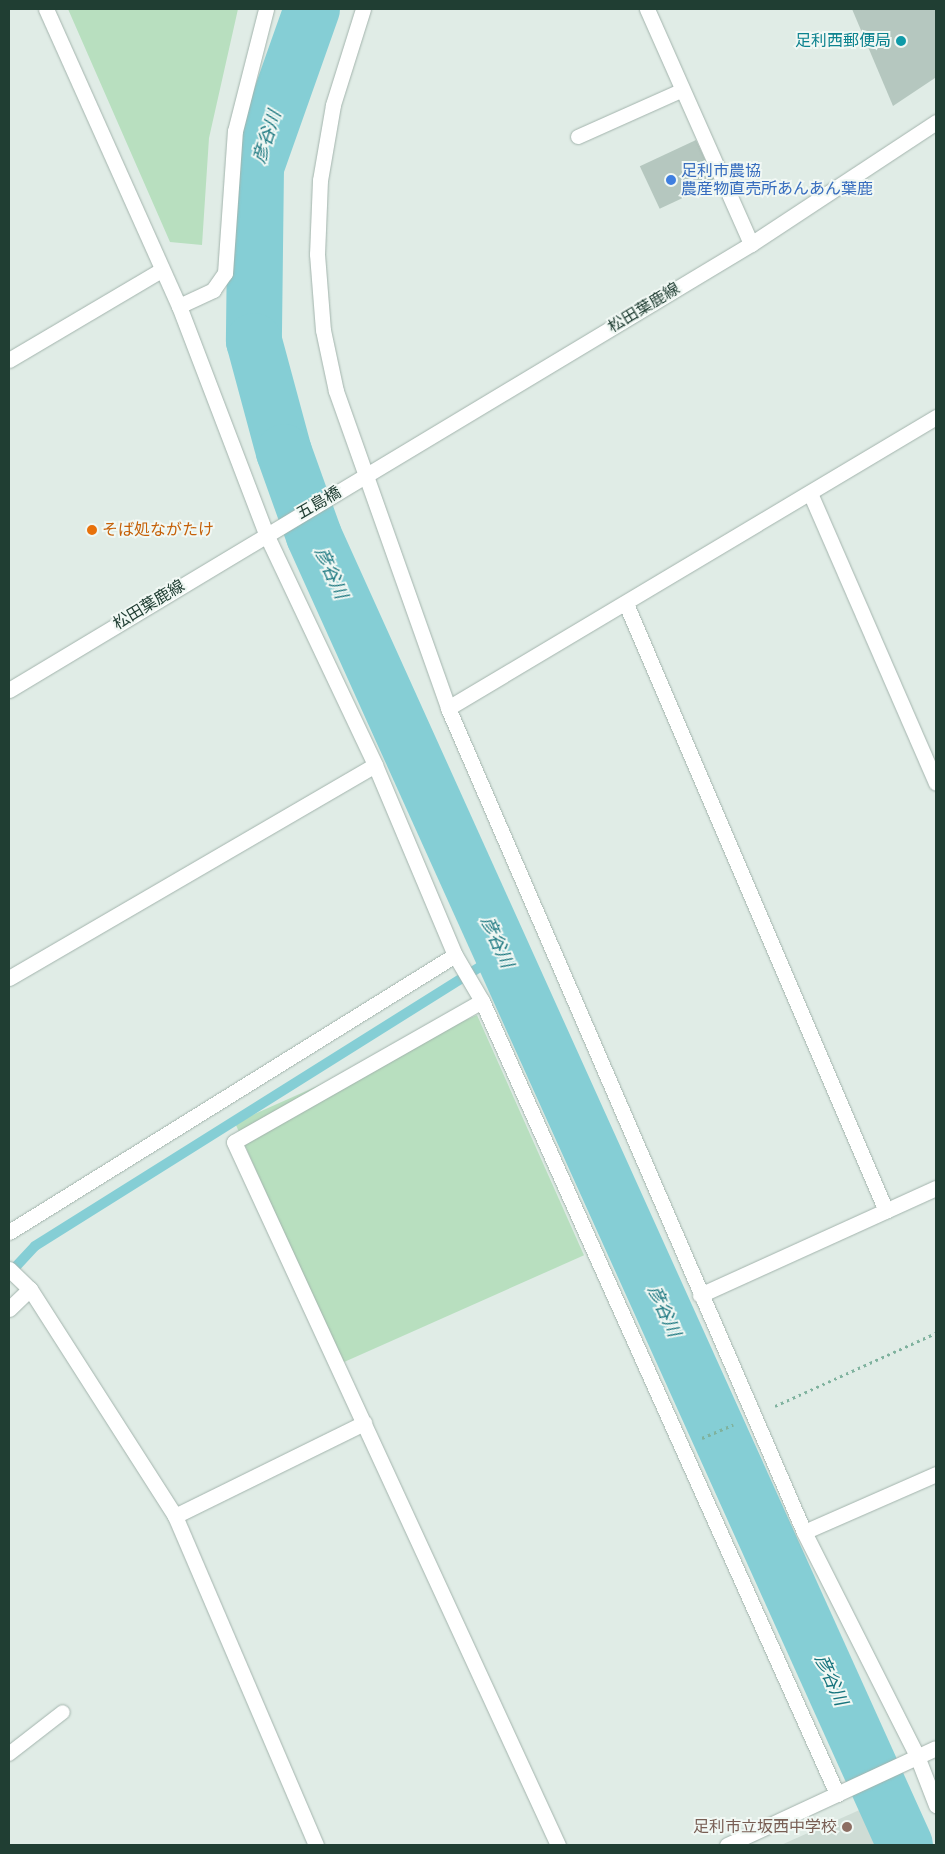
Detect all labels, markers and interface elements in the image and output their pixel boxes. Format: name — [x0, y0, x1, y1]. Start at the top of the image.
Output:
place label: 足利西郵便局 — [795, 31, 891, 51]
marker: 足利西郵便局 — [895, 35, 907, 47]
water label: 彦谷川 — [248, 108, 286, 166]
place label: 足利市農協 農産物直売所あんあん葉鹿 — [681, 161, 873, 199]
marker: 足利市農協 農産物直売所あんあん葉鹿 — [665, 174, 677, 186]
street label: 松田葉鹿線 — [605, 279, 683, 337]
street label: 五島橋 — [293, 483, 345, 523]
place label: そば処ながたけ — [102, 520, 214, 540]
marker: そば処ながたけ — [86, 524, 98, 536]
water label: 彦谷川 — [310, 544, 352, 602]
street label: 松田葉鹿線 — [110, 576, 188, 634]
water label: 彦谷川 — [476, 913, 518, 971]
water label: 彦谷川 — [643, 1282, 685, 1340]
water label: 彦谷川 — [810, 1651, 852, 1709]
place label: 足利市立坂西中学校 — [693, 1817, 837, 1837]
marker: 足利市立坂西中学校 — [841, 1821, 853, 1833]

